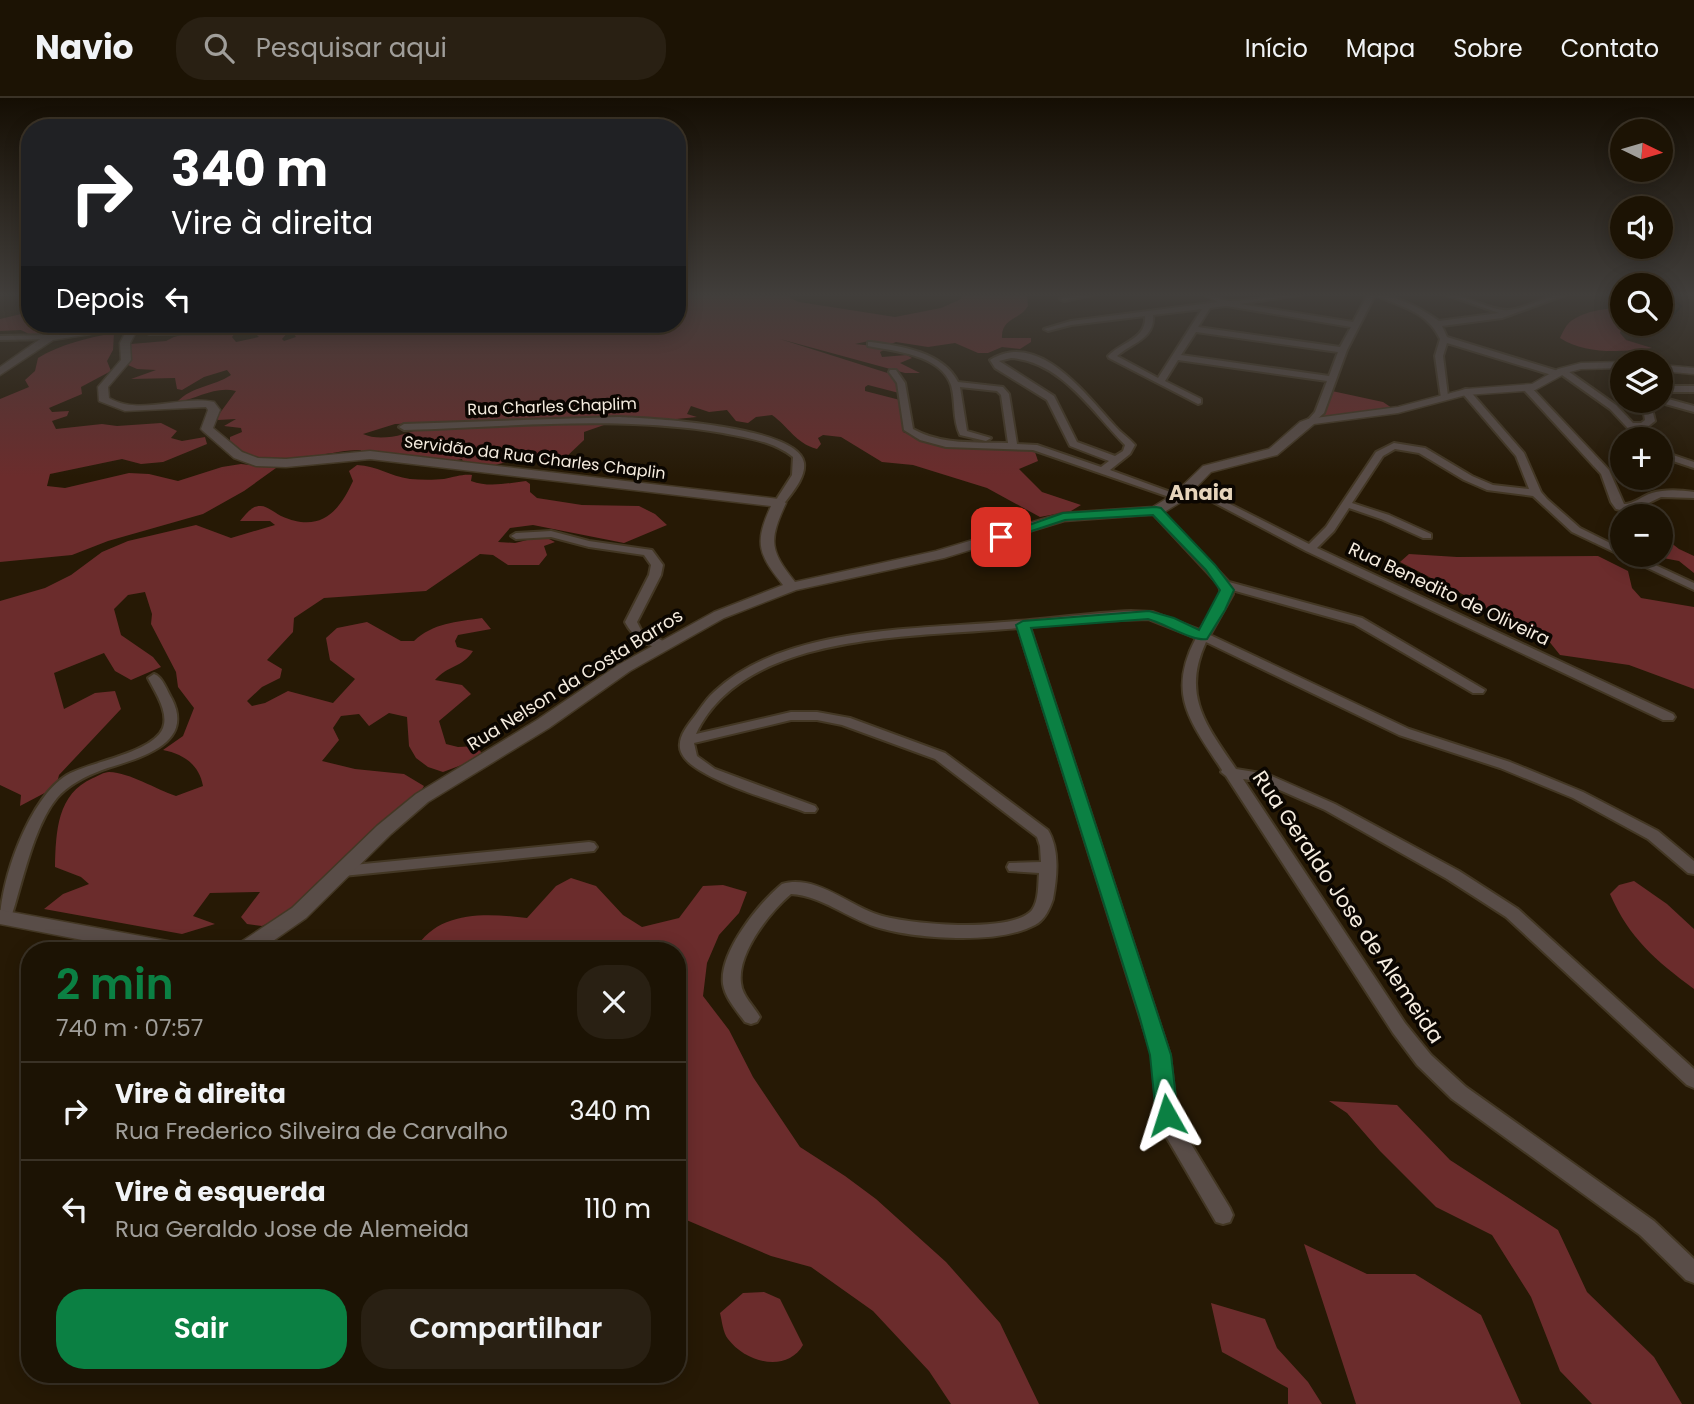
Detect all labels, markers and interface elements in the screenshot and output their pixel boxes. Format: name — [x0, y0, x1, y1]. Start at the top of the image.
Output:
search box — [176, 17, 666, 80]
text: Navio — [35, 24, 134, 71]
icon: search — [200, 29, 238, 67]
text: Pesquisar aqui — [256, 30, 447, 66]
text: Início — [1245, 32, 1308, 65]
text: Mapa — [1346, 32, 1415, 65]
text: Sobre — [1453, 32, 1523, 65]
text: Contato — [1561, 32, 1659, 65]
north arrow — [1610, 119, 1673, 182]
map controls — [1610, 119, 1673, 567]
text: 340 m — [171, 135, 328, 203]
icon: right — [56, 147, 147, 238]
button: sound — [1610, 196, 1673, 259]
text: Vire à direita — [171, 200, 373, 245]
button: search — [1610, 273, 1673, 336]
icon: left — [159, 280, 197, 318]
text: Depois — [56, 281, 145, 317]
button: layers — [1610, 350, 1673, 413]
street label: Rua Charles Chaplim — [467, 392, 637, 421]
button: + — [1610, 427, 1673, 490]
street label: Servidão da Rua Charles Chaplin — [403, 430, 667, 485]
district label: Anaia — [1169, 478, 1233, 507]
button: − — [1610, 504, 1673, 567]
pin — [971, 507, 1031, 567]
icon: arrive — [982, 518, 1020, 556]
street label: Rua Benedito de Oliveira — [1344, 536, 1554, 651]
street label: Rua Nelson da Costa Barros — [462, 603, 687, 756]
street label: Rua Geraldo Jose de Alemeida — [1246, 765, 1451, 1049]
text: 2 min — [56, 955, 174, 1014]
button: close — [577, 965, 651, 1039]
text: 740 m · 07:57 — [56, 1012, 203, 1044]
text: Vire à direita — [115, 1076, 286, 1112]
position arrow — [1130, 1078, 1204, 1152]
icon: right — [56, 1092, 94, 1130]
text: 340 m — [569, 1093, 651, 1129]
text: Rua Frederico Silveira de Carvalho — [115, 1115, 508, 1147]
text: Vire à esquerda — [115, 1174, 326, 1210]
icon: left — [56, 1190, 94, 1228]
text: 110 m — [584, 1191, 651, 1227]
text: Rua Geraldo Jose de Alemeida — [115, 1213, 469, 1245]
button: Sair — [56, 1289, 347, 1369]
button: Compartilhar — [361, 1289, 651, 1369]

